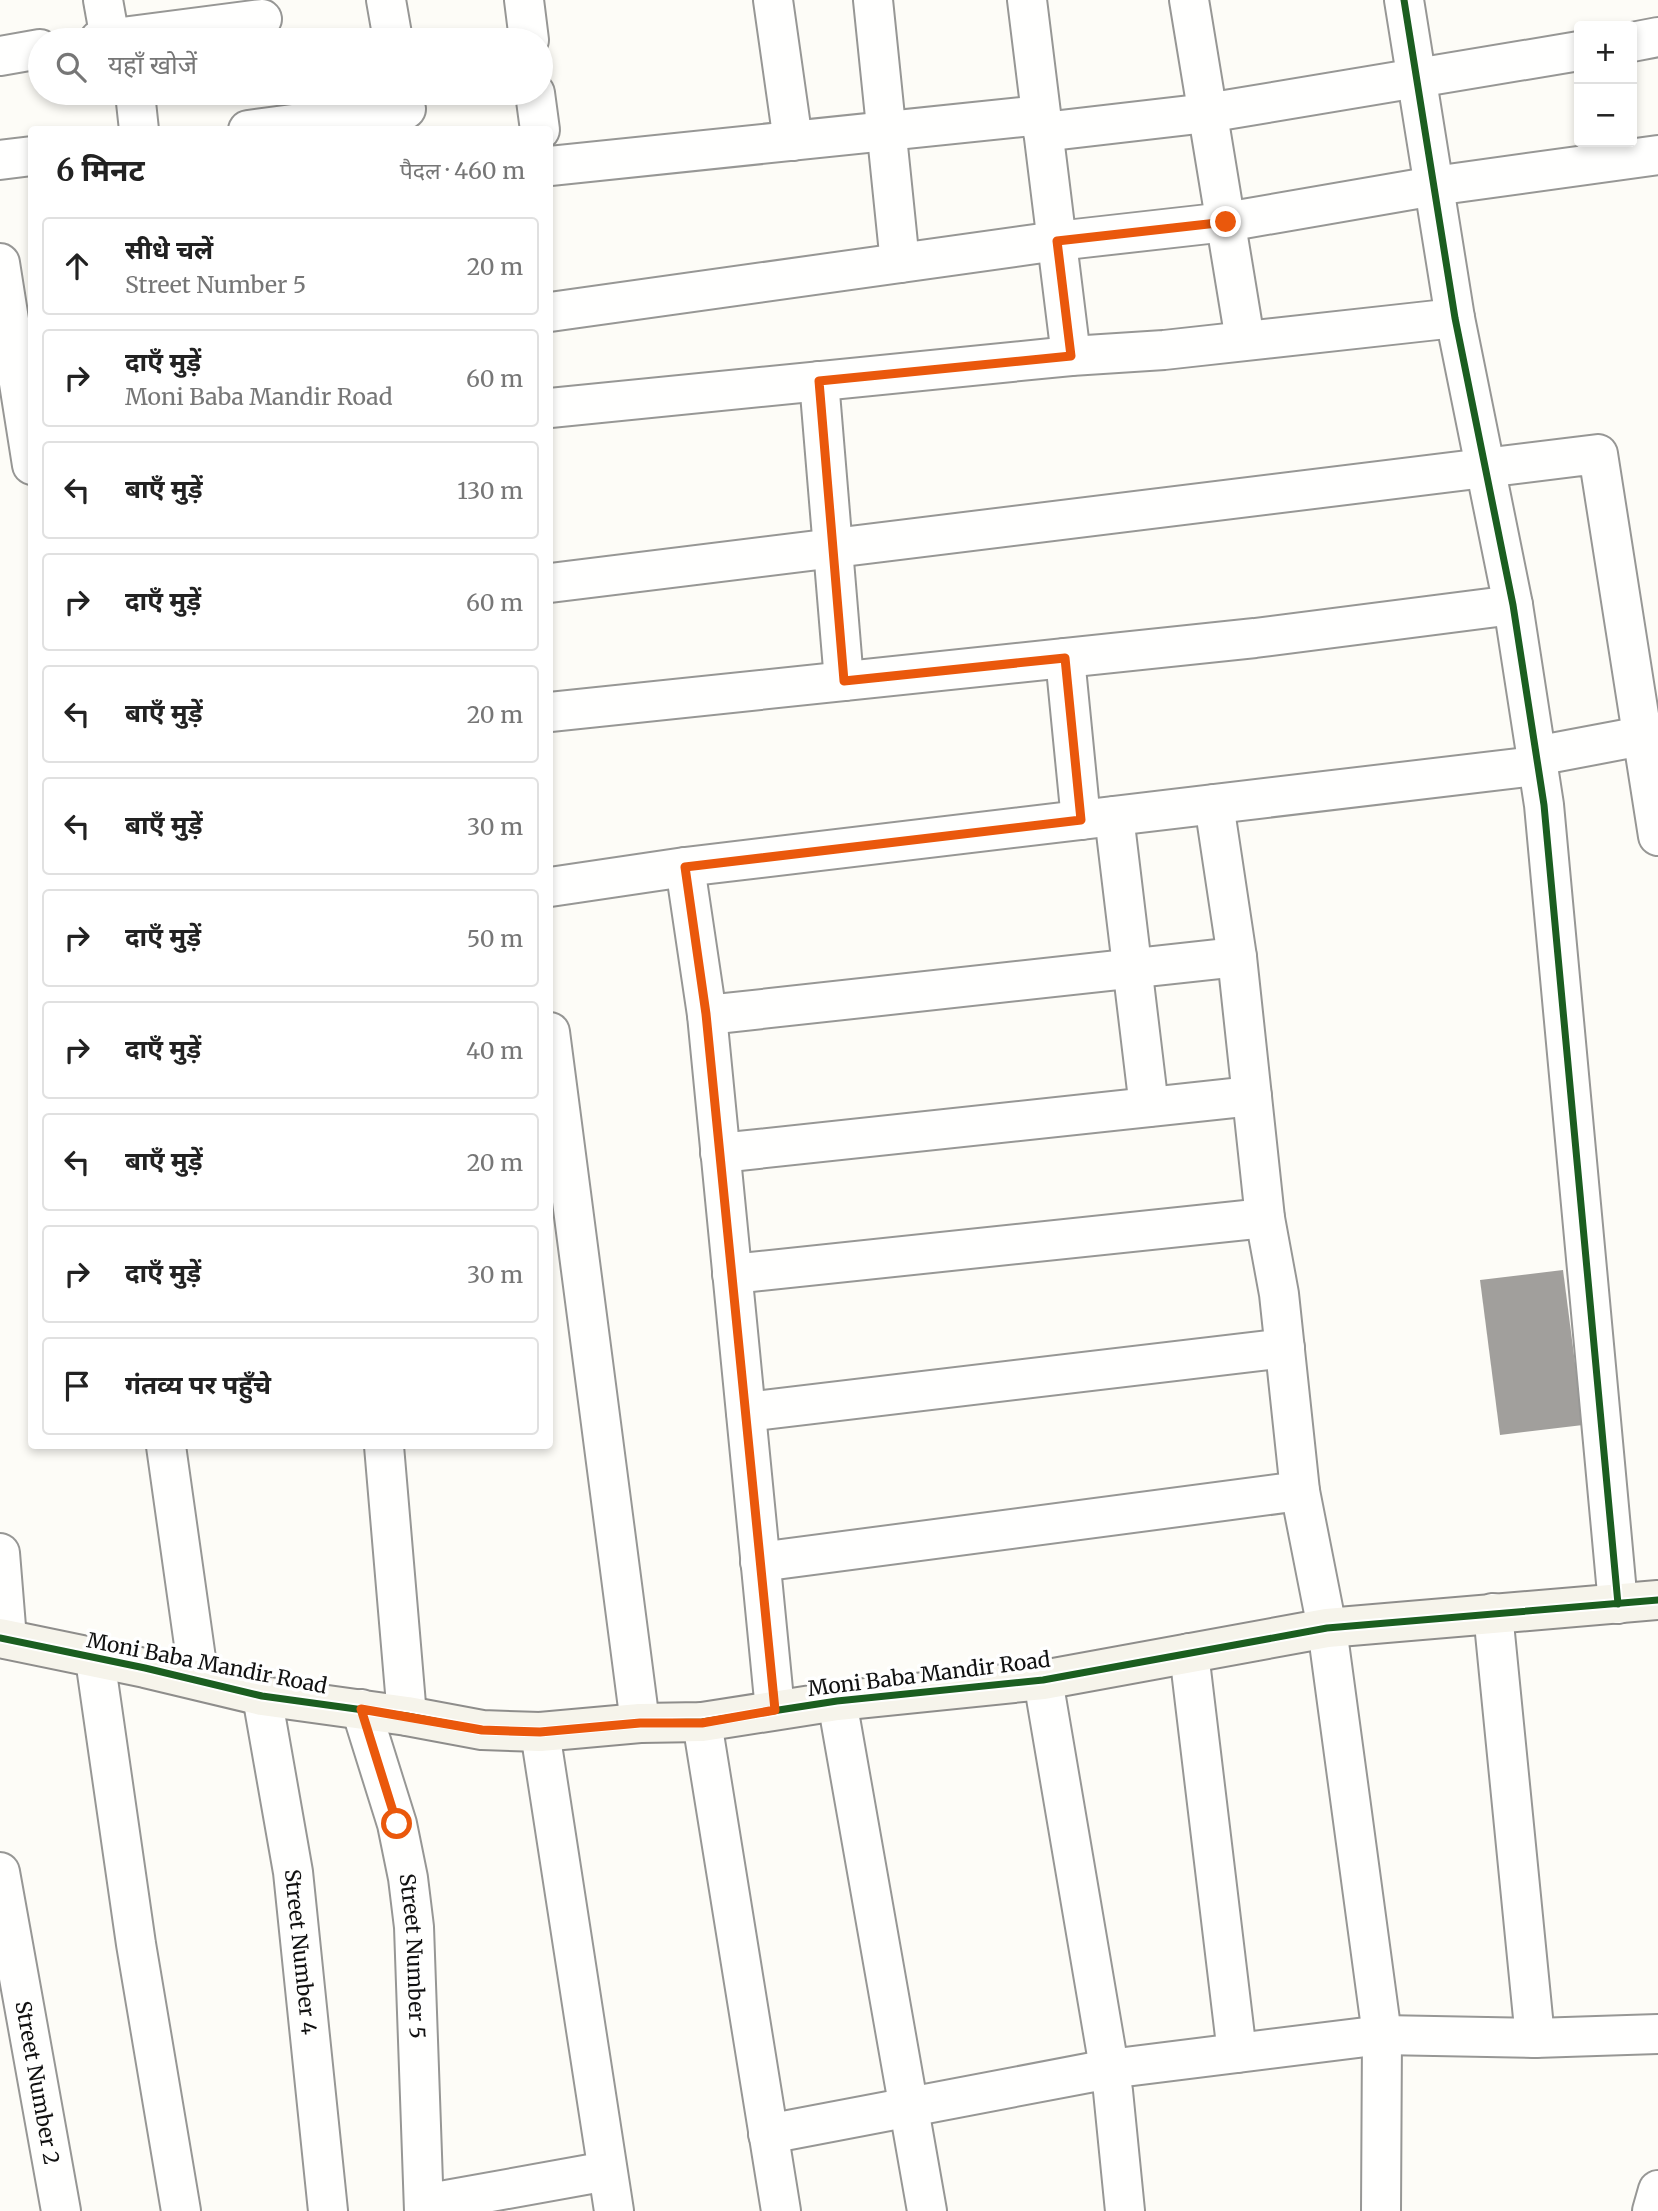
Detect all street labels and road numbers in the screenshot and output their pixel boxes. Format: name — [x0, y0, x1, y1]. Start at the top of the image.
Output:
street label: Moni Baba Mandir Road — [85, 1626, 330, 1700]
street label: Moni Baba Mandir Road — [806, 1646, 1052, 1702]
street label: Street Number 4 — [279, 1868, 323, 2036]
street label: Street Number 5 — [394, 1872, 431, 2039]
street label: Street Number 2 — [10, 1999, 66, 2167]

